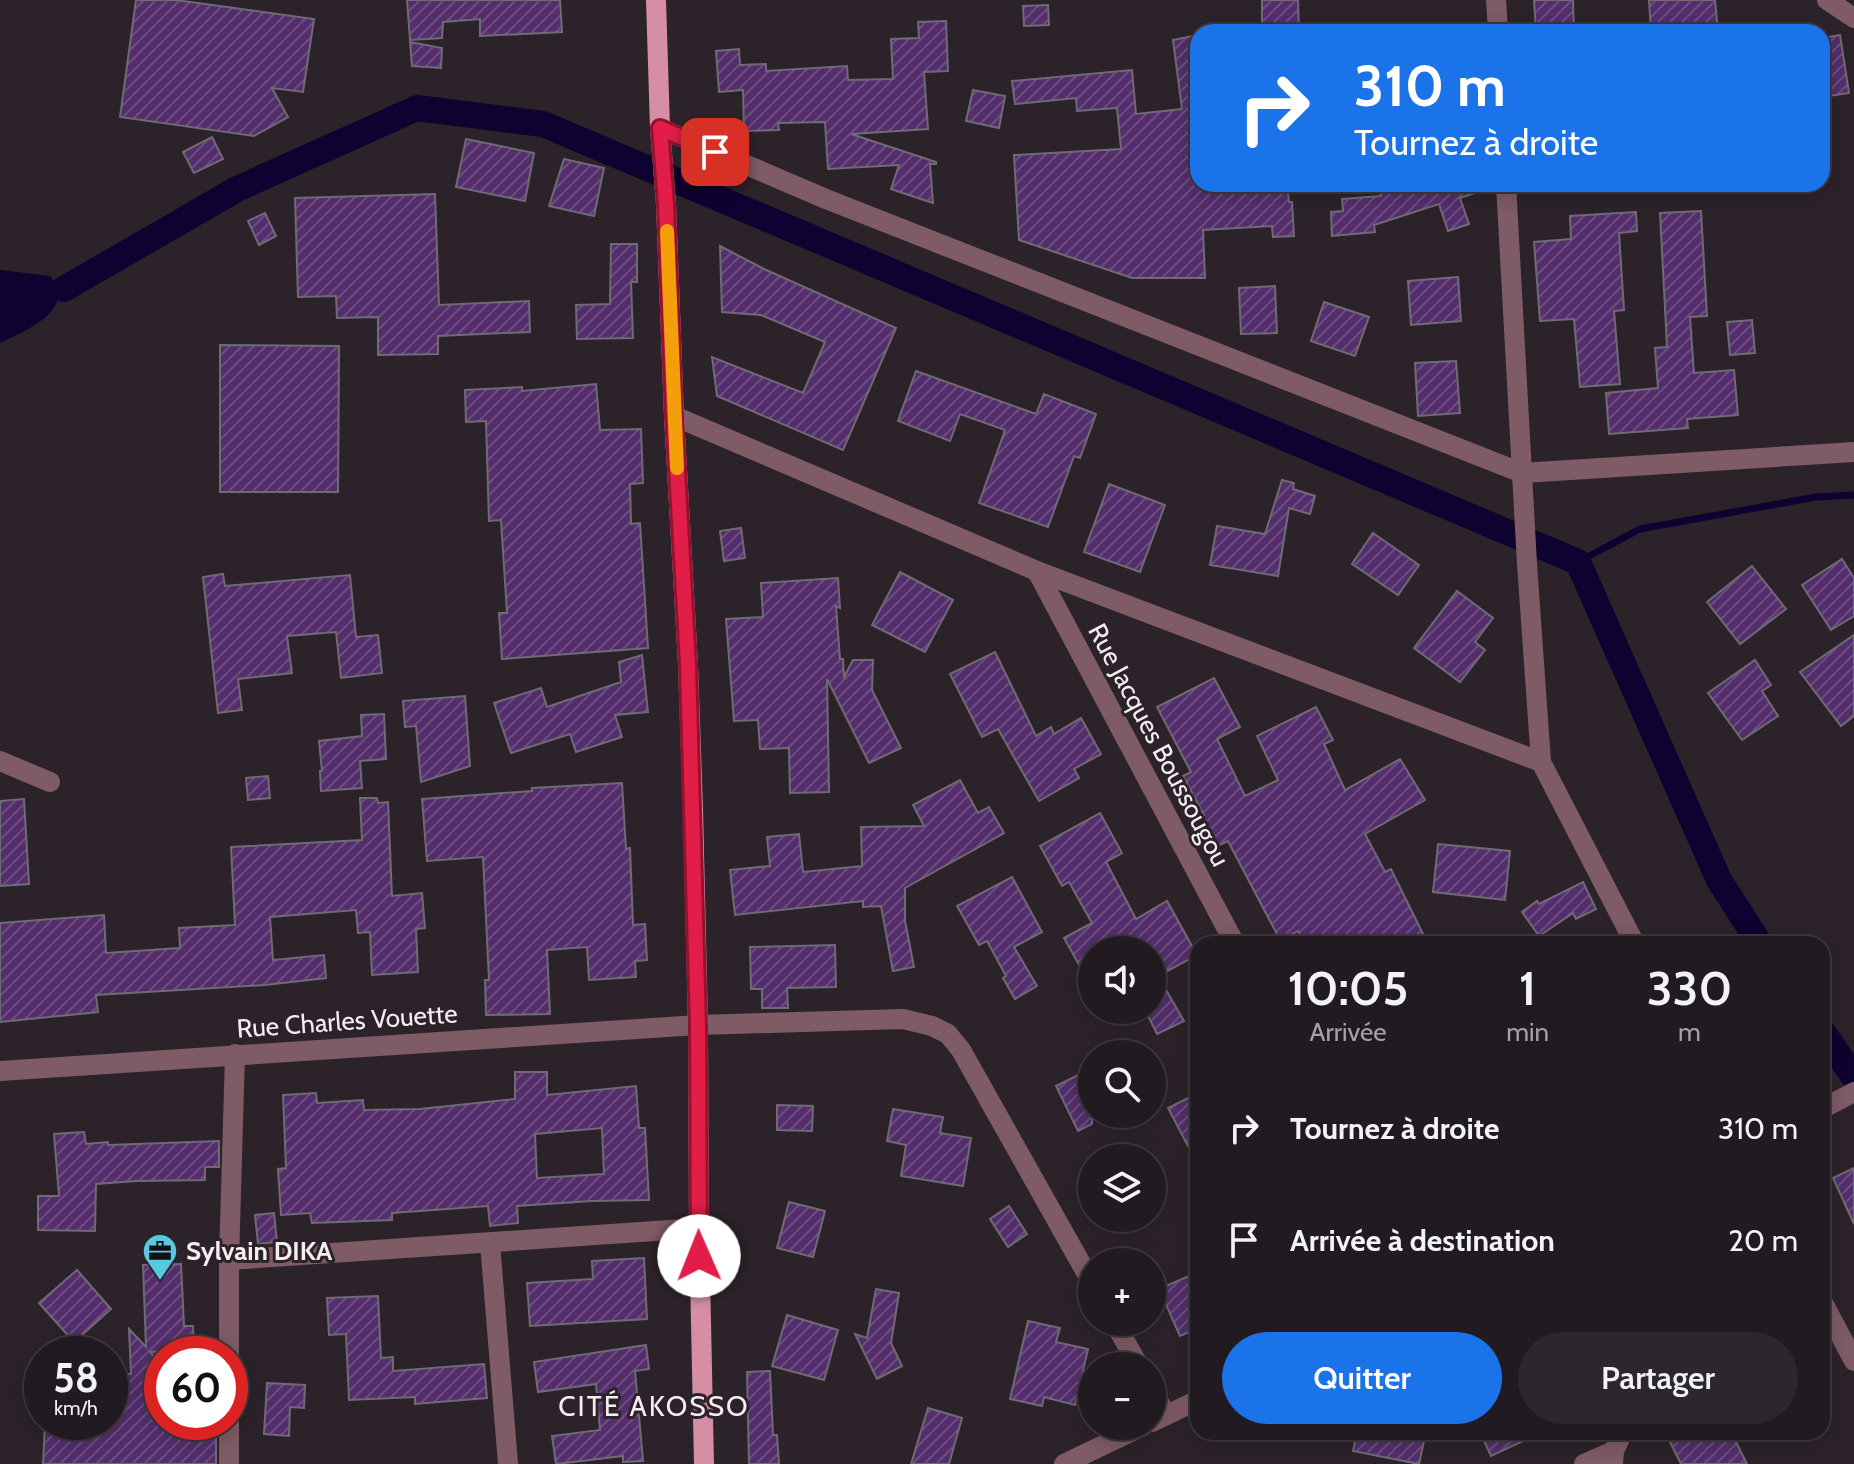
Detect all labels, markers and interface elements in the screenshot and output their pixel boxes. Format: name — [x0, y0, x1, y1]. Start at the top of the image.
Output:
text: 310 m — [1354, 52, 1506, 120]
icon: right — [1222, 56, 1326, 160]
pin — [681, 118, 749, 186]
text: Tournez à droite — [1354, 120, 1598, 164]
icon: arrive — [693, 130, 737, 174]
street label: Rue Jacques Boussougou — [1081, 618, 1237, 872]
map controls — [1078, 936, 1166, 1440]
button: sound — [1078, 936, 1166, 1024]
text: 10:05 — [1288, 959, 1408, 1017]
text: 1 — [1519, 959, 1536, 1017]
text: 330 — [1647, 959, 1732, 1017]
street label: Rue Charles Vouette — [236, 997, 458, 1045]
text: Arrivée — [1309, 1016, 1387, 1048]
text: min — [1506, 1016, 1549, 1048]
text: m — [1678, 1016, 1701, 1048]
button: search — [1078, 1040, 1166, 1128]
icon: right — [1222, 1106, 1266, 1150]
text: Tournez à droite — [1290, 1110, 1499, 1147]
text: 310 m — [1718, 1110, 1798, 1147]
button: layers — [1078, 1144, 1166, 1232]
position arrow — [657, 1214, 741, 1298]
icon: arrive — [1222, 1218, 1266, 1262]
text: Arrivée à destination — [1290, 1222, 1555, 1259]
text: 20 m — [1728, 1222, 1798, 1259]
office icon: Sylvain DIKA — [141, 1232, 179, 1282]
place label: Sylvain DIKA — [186, 1235, 333, 1267]
button: + — [1078, 1248, 1166, 1336]
button: Quitter — [1222, 1332, 1502, 1424]
button: Partager — [1518, 1332, 1798, 1424]
speed limit sign: 60 — [144, 1336, 248, 1440]
button: − — [1078, 1352, 1166, 1440]
text: 58 — [53, 1353, 99, 1402]
district label: CITÉ AKOSSO — [558, 1389, 750, 1423]
text: km/h — [54, 1396, 98, 1420]

